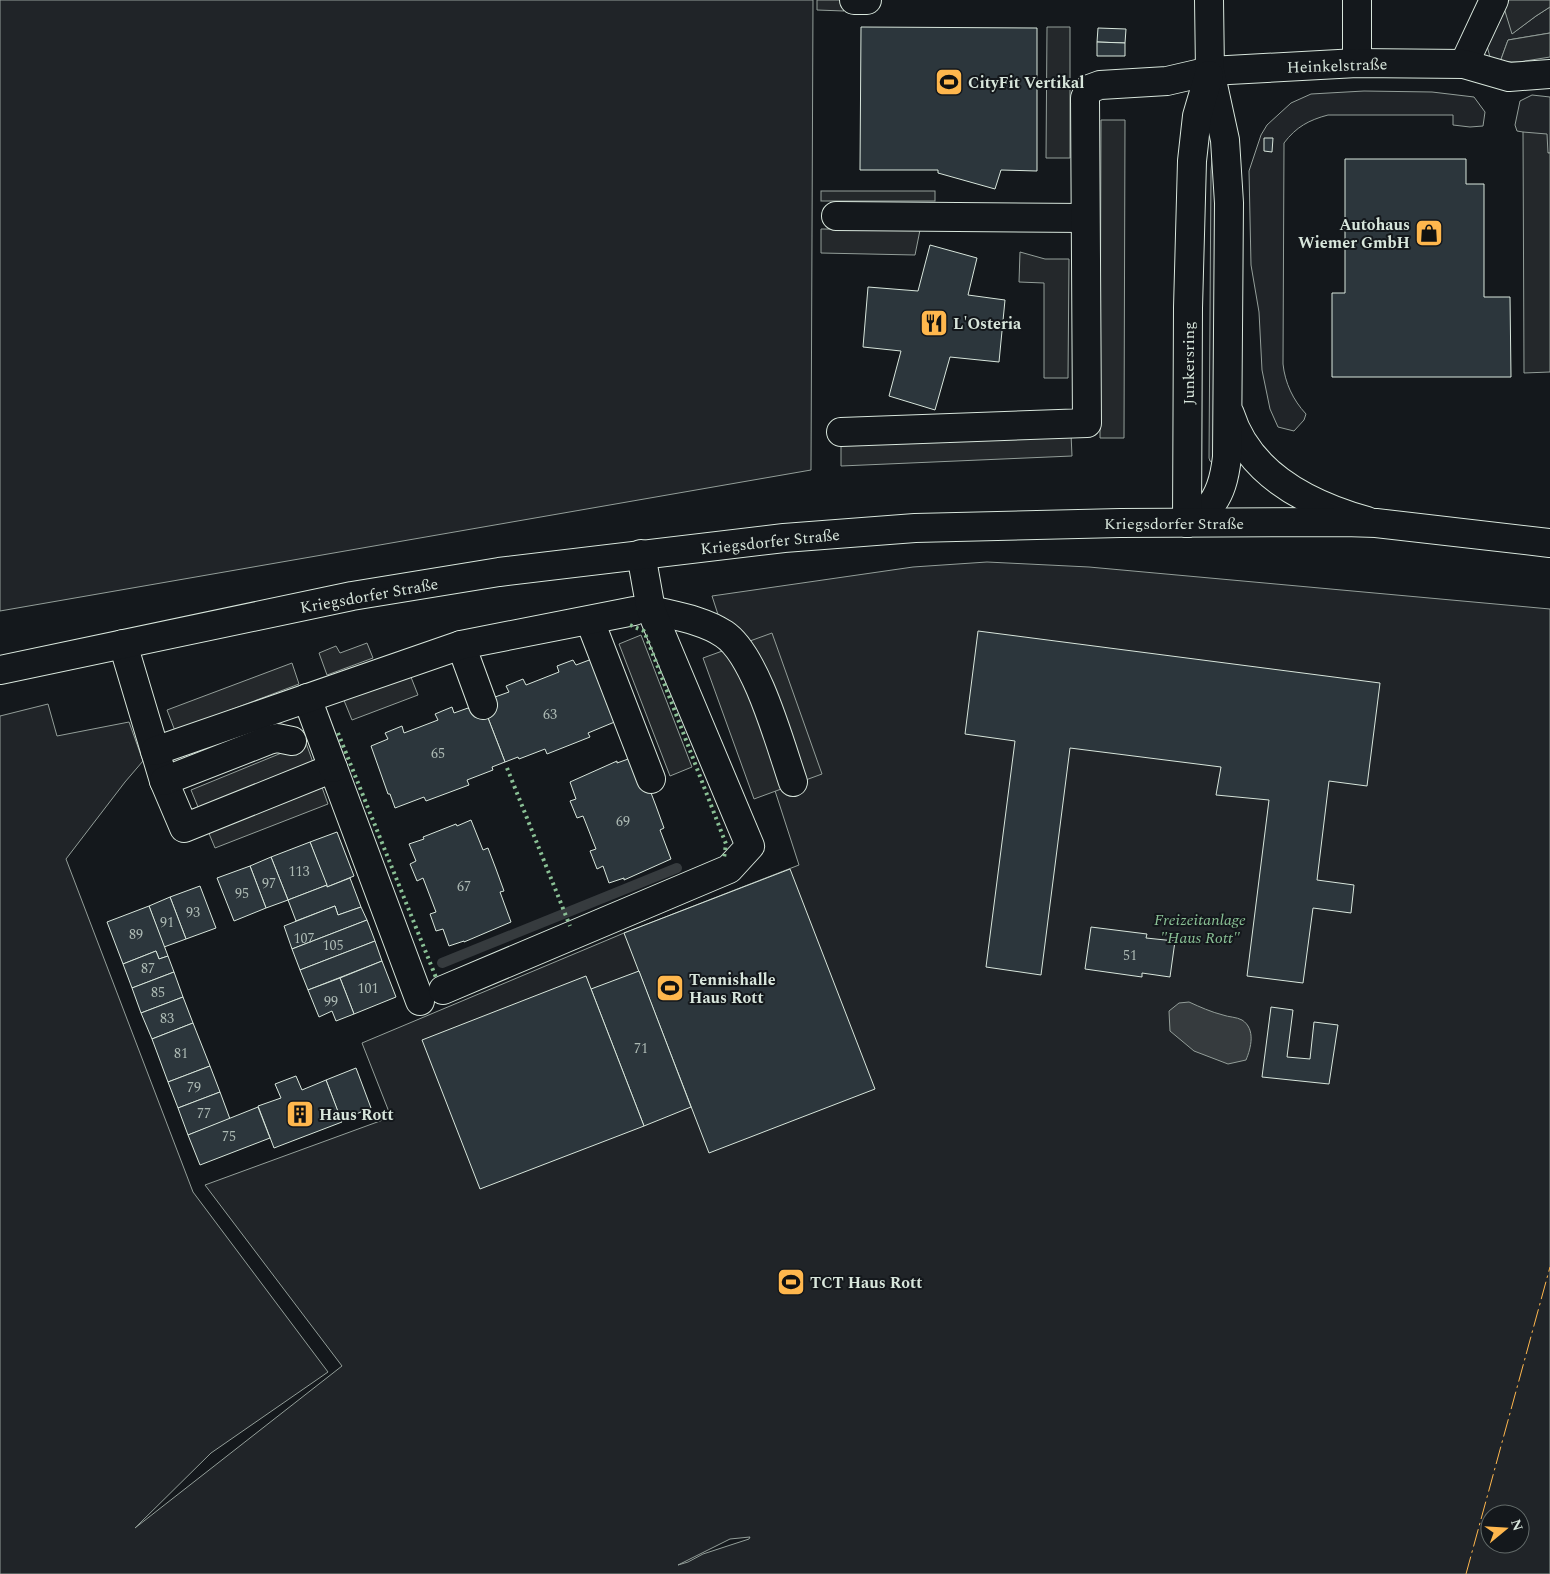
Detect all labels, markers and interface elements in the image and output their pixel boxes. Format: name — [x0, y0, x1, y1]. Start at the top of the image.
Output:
street label: Heinkelstraße — [1286, 52, 1388, 80]
sports icon: CityFit Vertikal — [934, 67, 964, 97]
place label: CityFit Vertikal — [968, 71, 1084, 95]
place label: Autohaus Wiemer GmbH — [1298, 213, 1410, 255]
shop icon: Autohaus Wiemer GmbH — [1414, 218, 1444, 248]
restaurant icon: L'Osteria — [919, 308, 949, 338]
place label: L'Osteria — [953, 312, 1022, 336]
street label: Junkersring — [1177, 321, 1201, 405]
street label: Kriegsdorfer Straße — [1104, 512, 1244, 536]
street label: Kriegsdorfer Straße — [699, 523, 841, 561]
street label: Kriegsdorfer Straße — [298, 572, 440, 620]
house number: 63 — [543, 704, 557, 725]
house number: 65 — [431, 743, 445, 764]
house number: 69 — [616, 811, 630, 832]
house number: 113 — [289, 861, 310, 882]
house number: 97 — [262, 873, 276, 894]
house number: 67 — [457, 876, 471, 897]
house number: 95 — [235, 883, 249, 904]
house number: 93 — [186, 902, 200, 923]
park label: Freizeitanlage "Haus Rott" — [1154, 908, 1246, 950]
house number: 91 — [160, 912, 174, 933]
house number: 89 — [129, 924, 143, 945]
house number: 107 — [294, 928, 315, 949]
house number: 105 — [323, 935, 344, 956]
house number: 51 — [1123, 945, 1137, 966]
house number: 87 — [141, 958, 155, 979]
place label: Tennishalle Haus Rott — [689, 968, 776, 1010]
sports icon: Tennishalle Haus Rott — [655, 973, 685, 1003]
house number: 101 — [358, 978, 379, 999]
house number: 85 — [151, 982, 165, 1003]
house number: 99 — [324, 991, 338, 1012]
house number: 83 — [160, 1008, 174, 1029]
house number: 71 — [634, 1038, 648, 1059]
house number: 81 — [174, 1043, 188, 1064]
house number: 79 — [187, 1077, 201, 1098]
building icon: Haus Rott — [285, 1099, 315, 1129]
house number: 77 — [197, 1103, 211, 1124]
place label: Haus Rott — [319, 1103, 394, 1127]
house number: 75 — [222, 1126, 236, 1147]
sports icon: TCT Haus Rott — [776, 1267, 806, 1297]
place label: TCT Haus Rott — [810, 1271, 922, 1295]
north arrow — [1480, 1504, 1530, 1554]
text: N — [1505, 1516, 1529, 1534]

